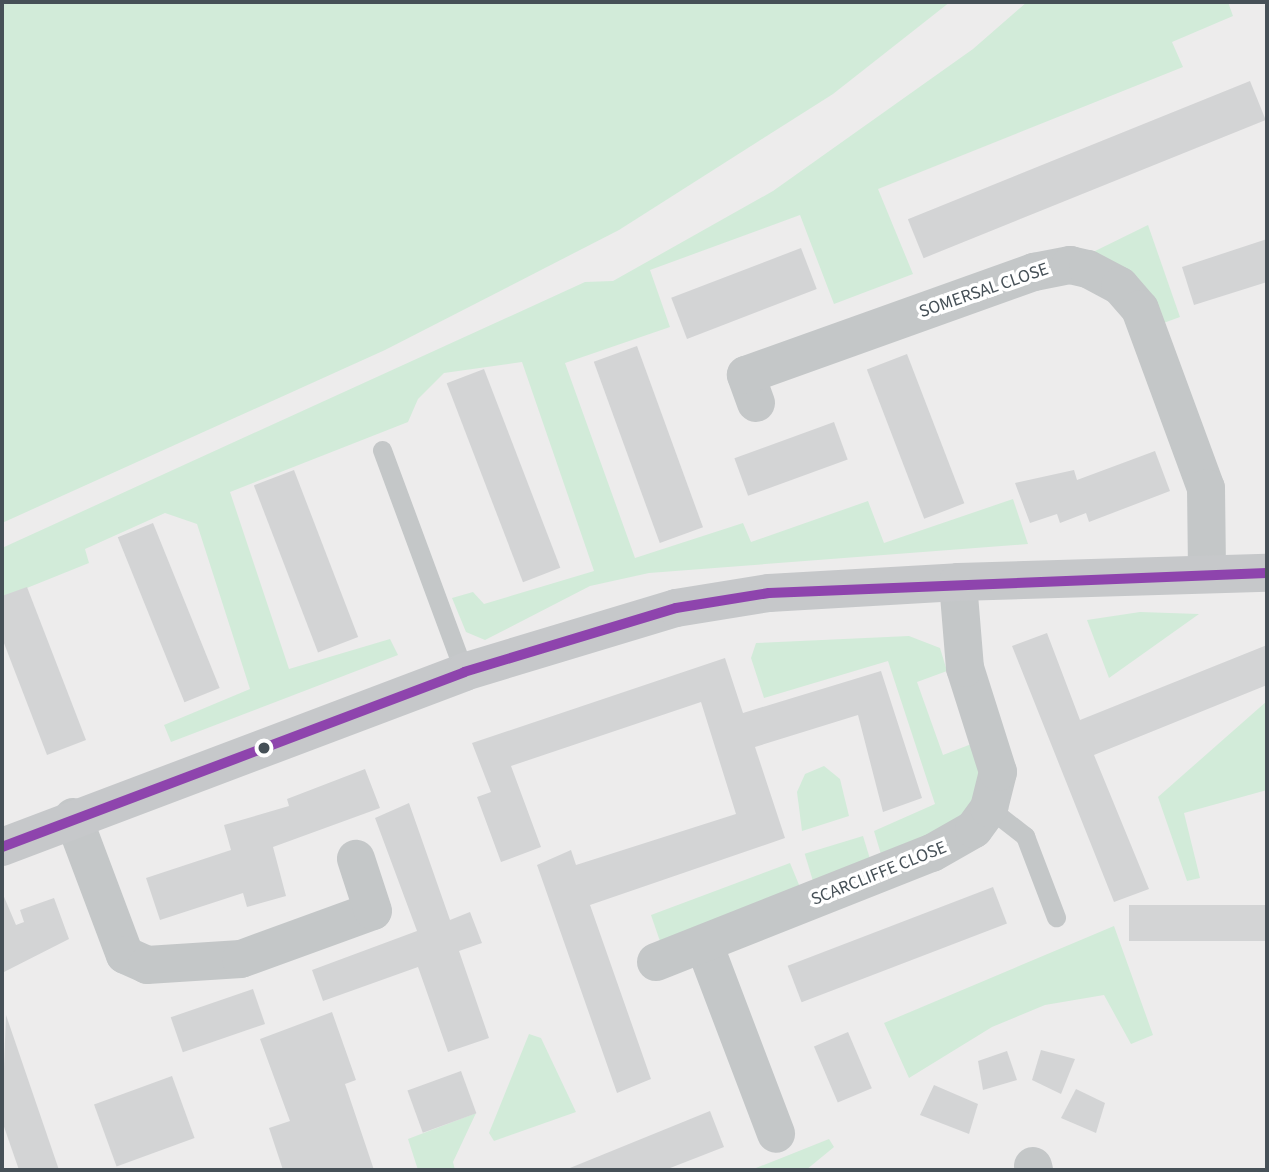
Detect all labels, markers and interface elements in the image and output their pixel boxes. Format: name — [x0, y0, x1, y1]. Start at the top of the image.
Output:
street label: SOMERSAL CLOSE — [916, 259, 1052, 323]
unlabelled marker — [257, 741, 271, 755]
street label: SCARCLIFFE CLOSE — [808, 837, 950, 911]

